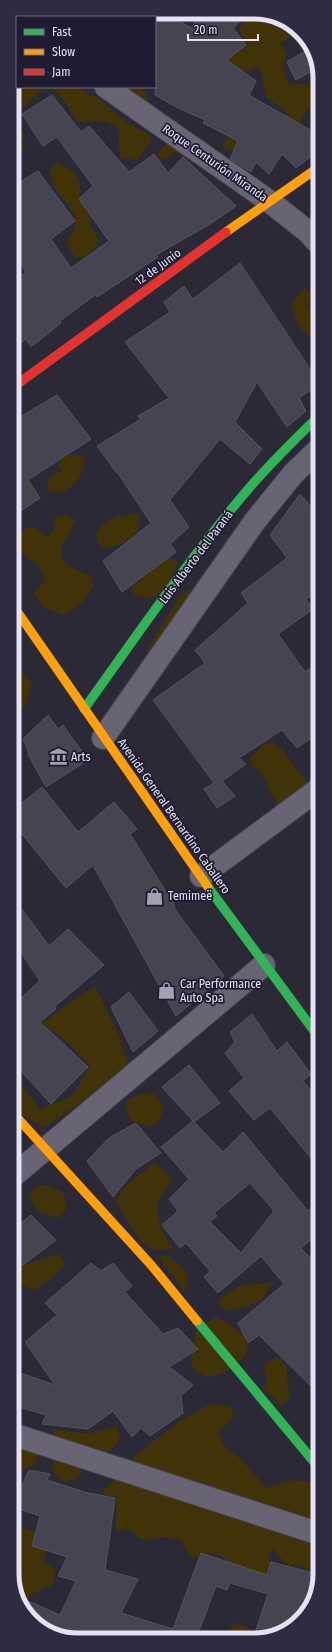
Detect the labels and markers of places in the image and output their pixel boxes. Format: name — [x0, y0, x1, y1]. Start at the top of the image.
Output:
museum icon: Arts — [48, 747, 68, 767]
place label: Arts — [71, 750, 91, 764]
shop icon: Temimeë — [145, 886, 165, 906]
place label: Temimeë — [168, 889, 212, 903]
place label: Car Performance Auto Spa — [180, 977, 261, 1005]
shop icon: Car Performance Auto Spa — [157, 981, 177, 1001]

